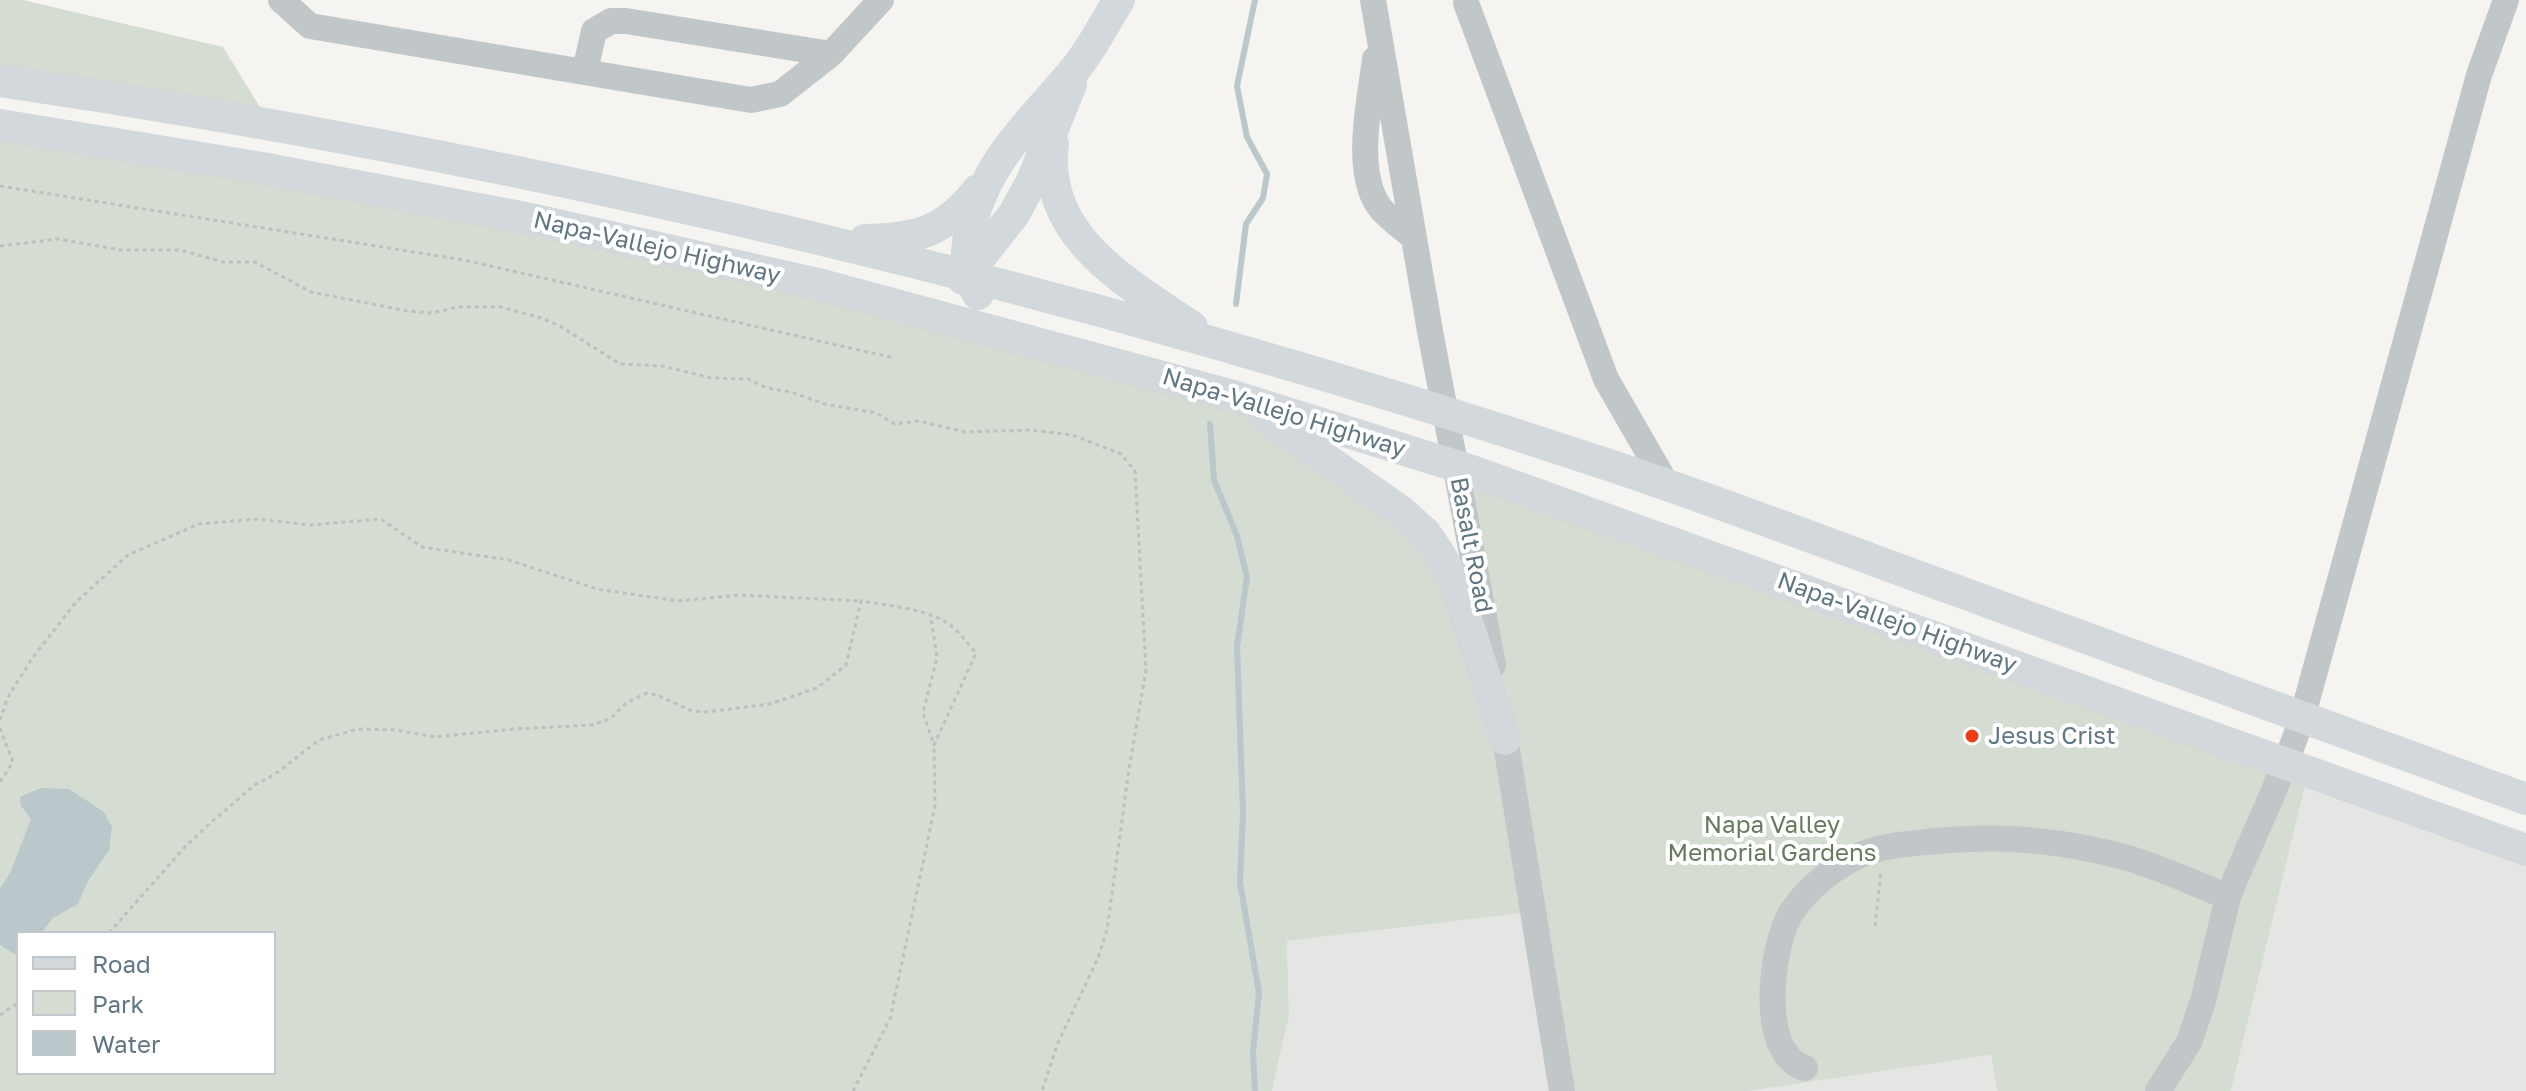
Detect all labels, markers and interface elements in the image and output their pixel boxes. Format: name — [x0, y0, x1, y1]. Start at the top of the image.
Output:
street label: Napa-Vallejo Highway — [531, 206, 783, 290]
street label: Napa-Vallejo Highway — [1159, 362, 1409, 464]
street label: Basalt Road — [1444, 475, 1498, 615]
street label: Napa-Vallejo Highway — [1773, 566, 2021, 680]
place label: Jesus Crist — [1988, 722, 2116, 750]
marker: Jesus Crist — [1963, 727, 1981, 745]
park label: Napa Valley Memorial Gardens — [1668, 811, 1876, 867]
legend — [16, 931, 276, 1075]
text: Road — [92, 949, 151, 978]
text: Park — [92, 989, 144, 1018]
text: Water — [92, 1029, 160, 1058]

